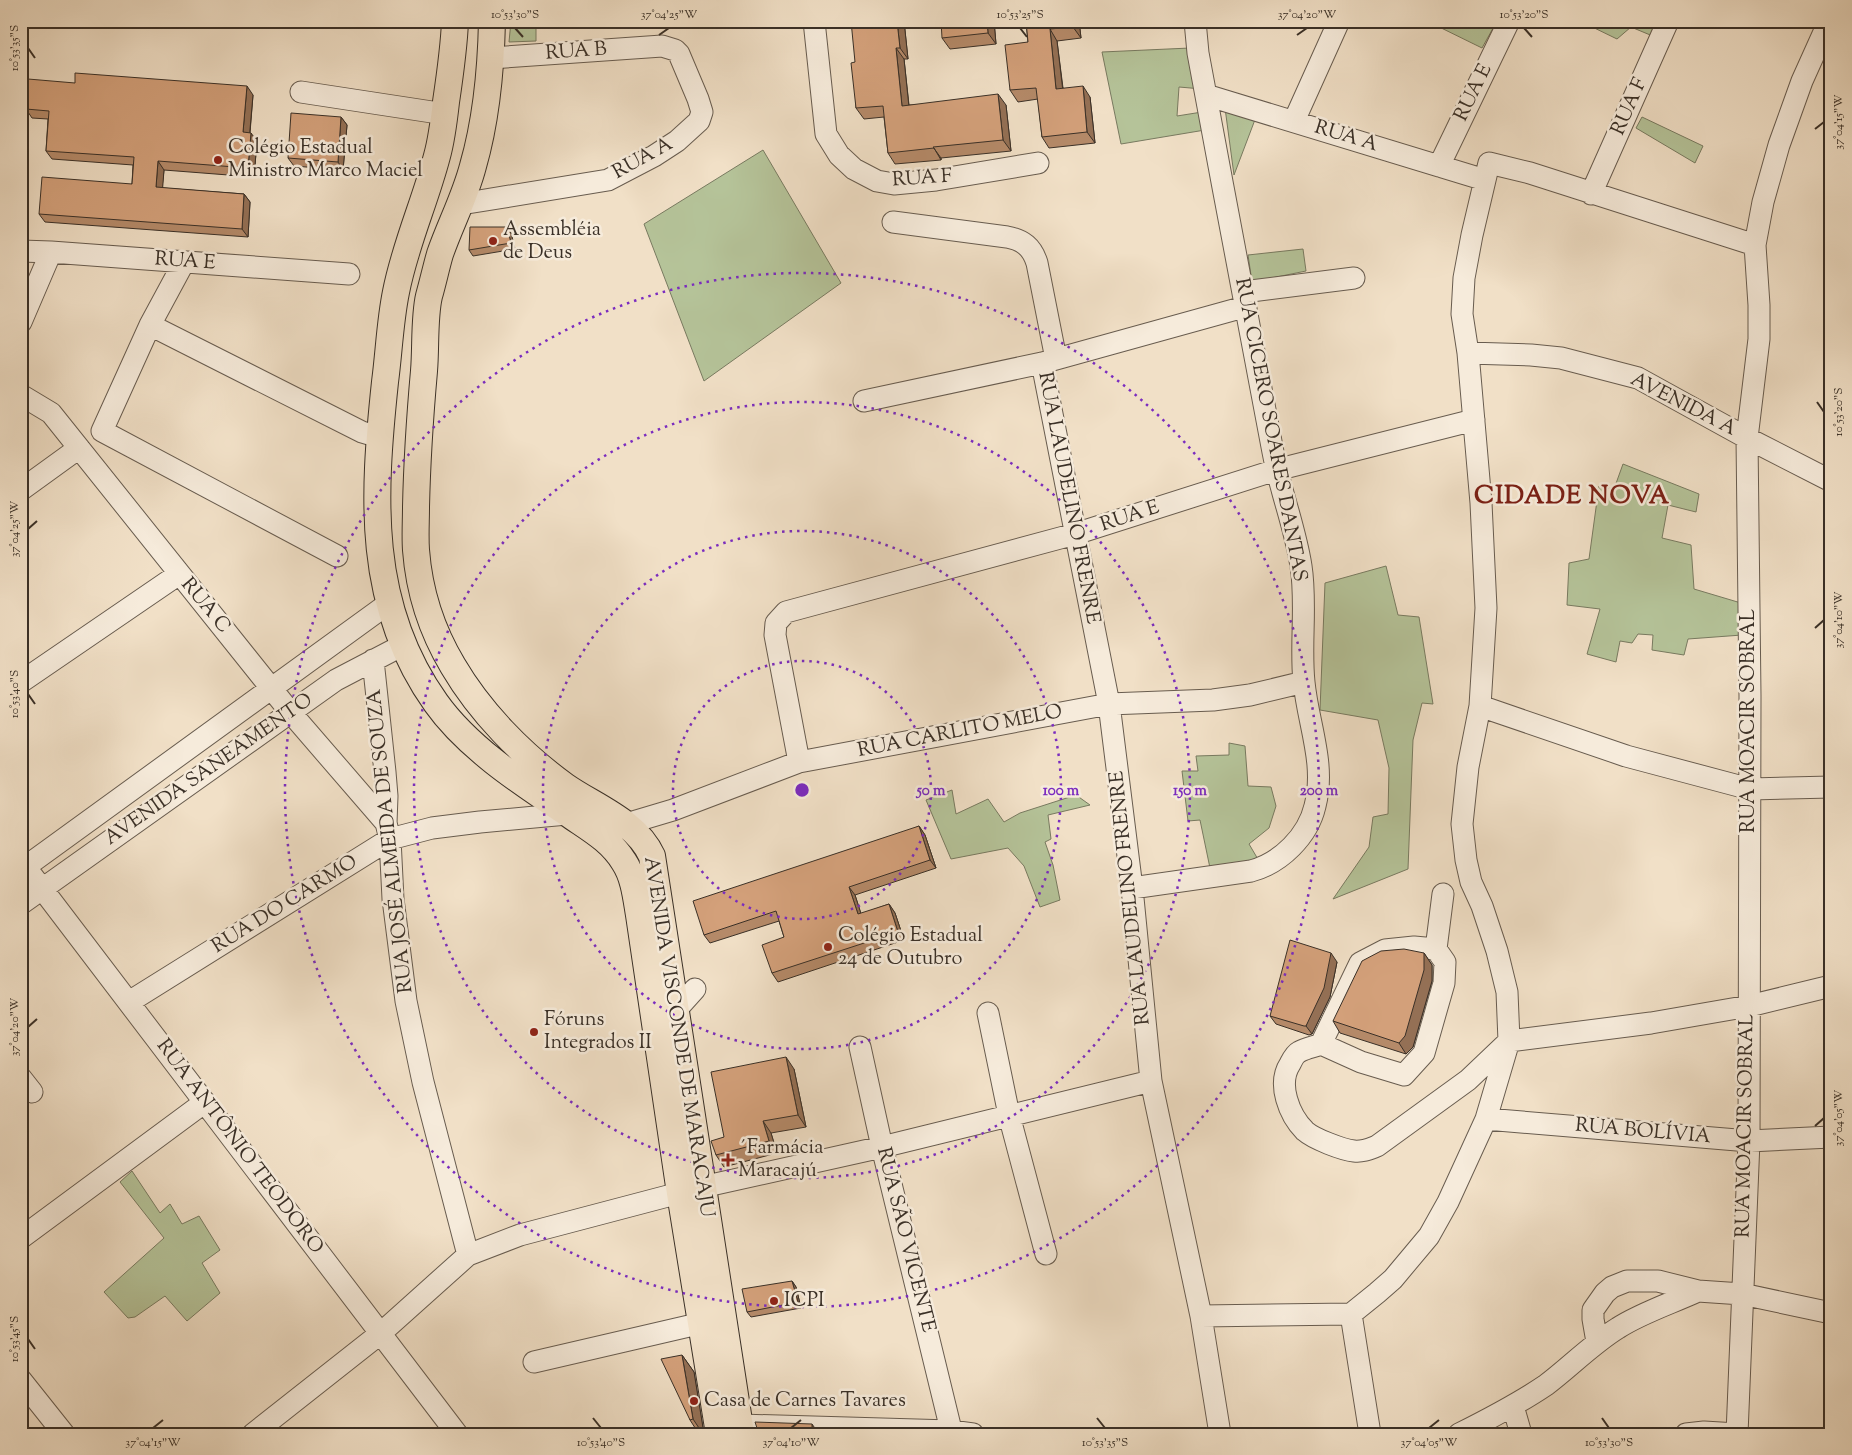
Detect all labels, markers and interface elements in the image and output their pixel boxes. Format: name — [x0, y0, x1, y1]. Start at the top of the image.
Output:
text: 10°53'30"S — [491, 6, 539, 24]
text: 37°04'25"W — [641, 6, 698, 24]
text: 10°53'25"S — [996, 6, 1044, 24]
text: 37°04'20"W — [1278, 6, 1337, 24]
text: 10°53'20"S — [1500, 6, 1548, 24]
text: 10°53'35"S — [6, 25, 24, 71]
street label: RUA B — [544, 35, 608, 69]
street label: RUA E — [1448, 59, 1500, 127]
street label: RUA F — [1605, 74, 1655, 140]
text: 37°04'15"W — [1830, 94, 1848, 150]
street label: RUA A — [1311, 114, 1381, 160]
street label: RUA A — [608, 131, 678, 187]
place label: Colégio Estadual Ministro Marco Maciel — [228, 134, 423, 186]
marker: Colégio Estadual Ministro Marco Maciel — [212, 154, 224, 166]
street label: RUA F — [891, 162, 953, 196]
place label: Assembléia de Deus — [503, 216, 601, 268]
marker: Assembléia de Deus — [487, 235, 499, 247]
street label: RUA E — [154, 245, 216, 279]
street label: RUA CICERO SOARES DANTAS — [1226, 276, 1314, 584]
street label: AVENIDA A — [1625, 366, 1741, 444]
street label: RUA LAUDELINO FRENRE — [1029, 370, 1107, 626]
text: 10°53'20"S — [1830, 388, 1848, 436]
district label: CIDADE NOVA — [1474, 479, 1670, 515]
street label: RUA E — [1097, 494, 1163, 540]
text: 37°04'25"W — [6, 500, 24, 557]
street label: RUA C — [173, 572, 237, 640]
text: 37°04'10"W — [1830, 591, 1848, 649]
street label: RUA MOACIR SOBRAL — [1735, 609, 1764, 833]
text: 10°53'40"S — [6, 670, 24, 718]
street label: AVENIDA SANEAMENTO — [99, 687, 319, 853]
street label: RUA JOSÉ ALMEIDA DE SOUZA — [360, 688, 421, 995]
street label: RUA CARLITO MELO — [855, 698, 1065, 766]
street label: RUA LAUDELINO FRENRE — [1103, 769, 1159, 1027]
centre of rings — [793, 781, 811, 799]
text: 50 m — [916, 781, 946, 802]
text: 100 m — [1043, 781, 1080, 802]
text: 150 m — [1173, 781, 1207, 802]
text: 200 m — [1300, 781, 1339, 802]
street label: RUA DO CARMO — [207, 848, 363, 962]
street label: AVENIDA VISCONDE DE MARACAJU — [635, 855, 721, 1219]
place label: Colégio Estadual 24 de Outubro — [838, 922, 983, 974]
marker: Colégio Estadual 24 de Outubro — [822, 941, 834, 953]
text: 37°04'20"W — [6, 997, 24, 1056]
place label: Fóruns Integrados II — [544, 1006, 652, 1058]
street label: RUA MOACIR SOBRAL — [1730, 1014, 1762, 1238]
marker: Fóruns Integrados II — [528, 1026, 540, 1038]
street label: RUA ANTÔNIO TEODORO — [148, 1033, 330, 1261]
text: 37°04'05"W — [1830, 1089, 1848, 1146]
street label: RUA BOLÍVIA — [1574, 1111, 1712, 1152]
place label: ´Farmácia Maracajú — [738, 1134, 823, 1186]
street label: RUA SÃO VICENTE — [868, 1144, 942, 1336]
marker: ´Farmácia Maracajú — [722, 1154, 734, 1166]
place label: ICPI — [784, 1287, 825, 1316]
marker: ICPI — [768, 1295, 780, 1307]
text: 10°53'45"S — [6, 1316, 24, 1362]
place label: Casa de Carnes Tavares — [704, 1387, 906, 1416]
marker: Casa de Carnes Tavares — [688, 1395, 700, 1407]
text: 37°04'15"W — [125, 1434, 181, 1452]
text: 10°53'40"S — [577, 1434, 625, 1452]
text: 37°04'10"W — [762, 1434, 820, 1452]
text: 10°53'35"S — [1082, 1434, 1128, 1452]
text: 37°04'05"W — [1401, 1434, 1458, 1452]
text: 10°53'30"S — [1585, 1434, 1633, 1452]

